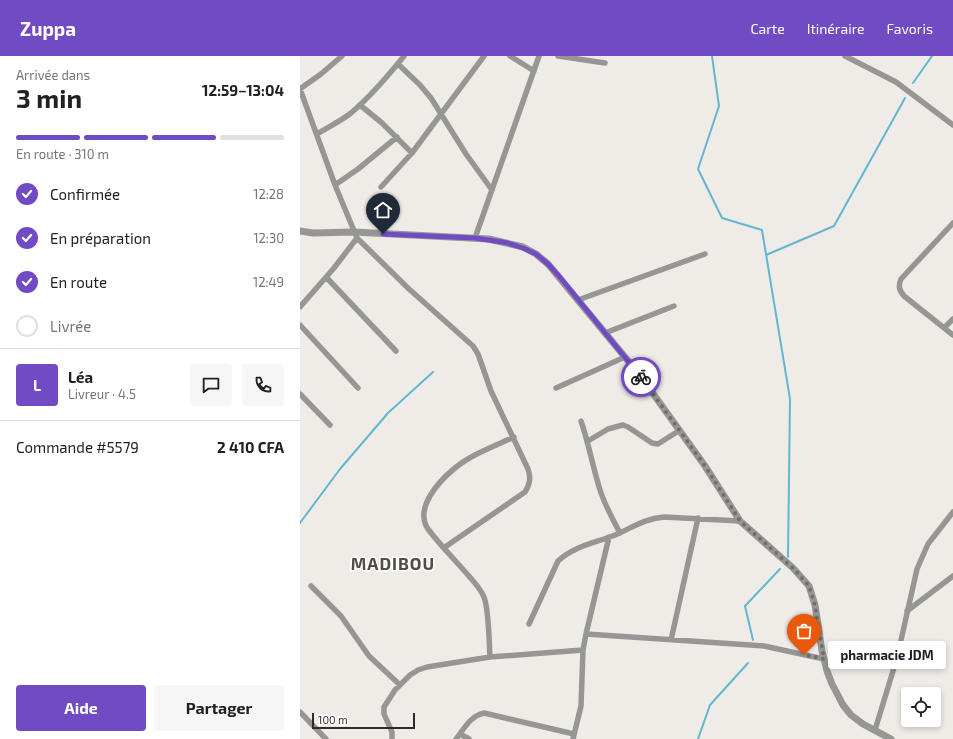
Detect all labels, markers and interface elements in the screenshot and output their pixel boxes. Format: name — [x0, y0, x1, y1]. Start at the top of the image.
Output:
text: Zuppa — [20, 17, 76, 40]
text: Carte — [751, 20, 785, 37]
text: Itinéraire — [807, 20, 865, 37]
text: Favoris — [887, 20, 933, 37]
text: Arrivée dans — [16, 67, 90, 83]
text: 12:59–13:04 — [202, 81, 284, 99]
text: 3 min — [16, 82, 82, 113]
text: En route · 310 m — [16, 146, 109, 162]
icon: check — [16, 183, 38, 205]
text: Confirmée — [50, 185, 120, 203]
text: 12:28 — [253, 186, 284, 202]
pin — [366, 193, 400, 234]
icon: home — [372, 199, 394, 221]
icon: check — [16, 227, 38, 249]
text: En préparation — [50, 229, 151, 247]
text: 12:30 — [253, 230, 284, 246]
icon: check — [16, 271, 38, 293]
text: En route — [50, 273, 107, 291]
text: 12:49 — [253, 274, 284, 290]
text: Livrée — [50, 317, 91, 335]
courier — [621, 357, 661, 397]
button: chat — [190, 364, 232, 406]
button: phone — [242, 364, 284, 406]
icon: bike — [630, 366, 652, 388]
text: Léa — [68, 368, 93, 386]
text: L — [33, 376, 41, 394]
text: Livreur · 4.5 — [68, 386, 136, 402]
text: Commande #5579 — [16, 438, 139, 456]
text: 2 410 CFA — [217, 438, 284, 456]
district label: MADIBOU — [351, 553, 435, 573]
pin — [787, 614, 821, 655]
icon: bag — [793, 620, 815, 642]
callout: pharmacie JDM — [828, 641, 946, 669]
text: pharmacie JDM — [840, 647, 934, 663]
button: Aide — [16, 685, 146, 731]
button: Partager — [154, 685, 284, 731]
map controls — [901, 687, 941, 727]
button: locate — [901, 687, 941, 727]
scale bar — [312, 711, 415, 730]
text: 100 m — [318, 713, 348, 726]

